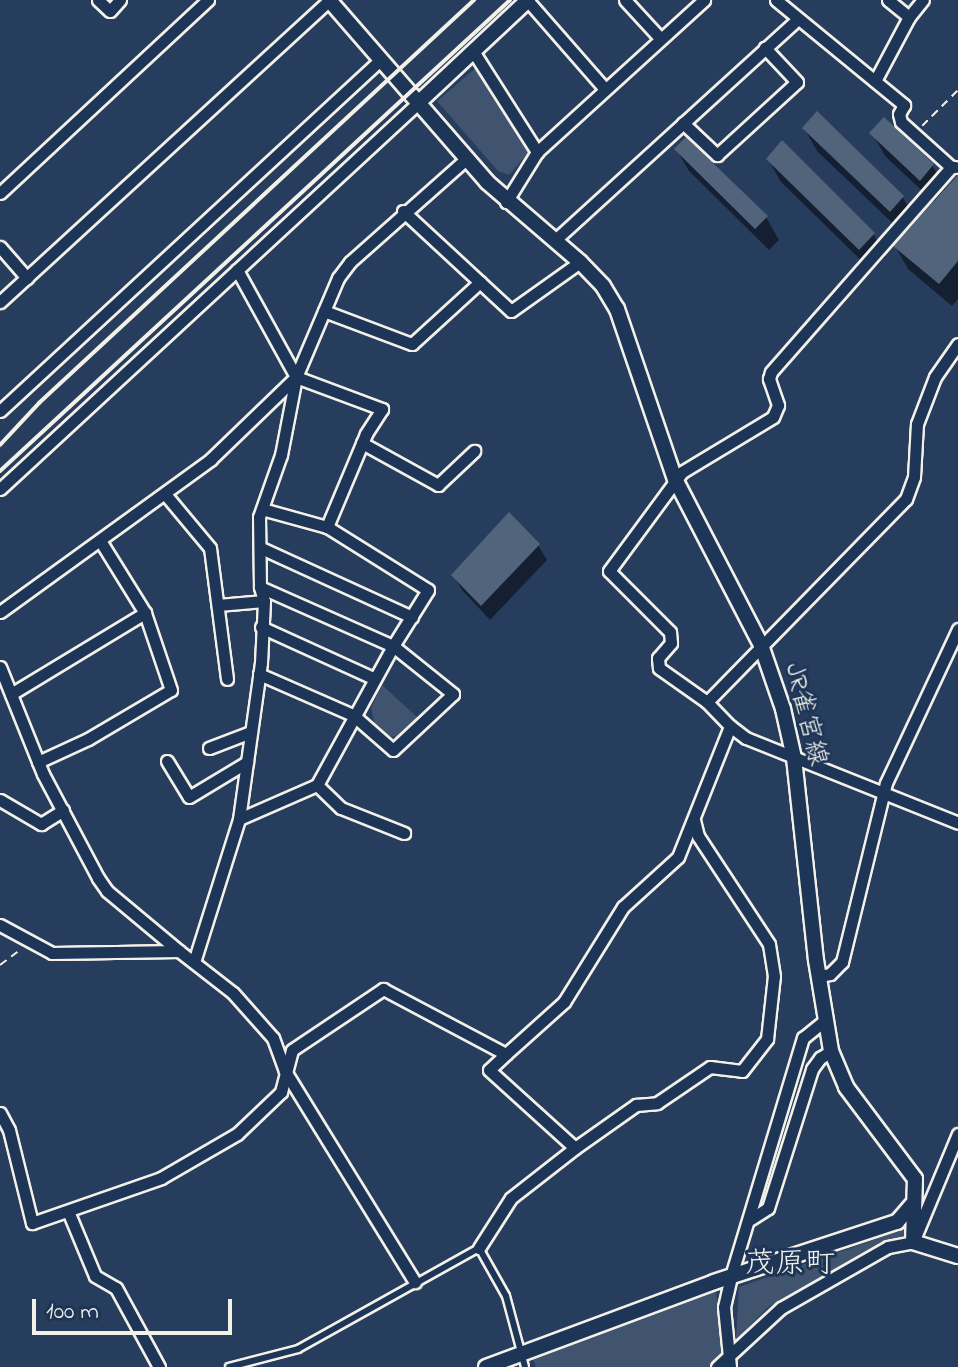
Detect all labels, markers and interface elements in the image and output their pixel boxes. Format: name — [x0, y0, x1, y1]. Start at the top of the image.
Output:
street label: JR雀宮線 — [776, 660, 832, 770]
district label: 茂原町 — [745, 1247, 835, 1283]
scale bar — [36, 1283, 236, 1333]
text: 100 m — [46, 1295, 99, 1330]

